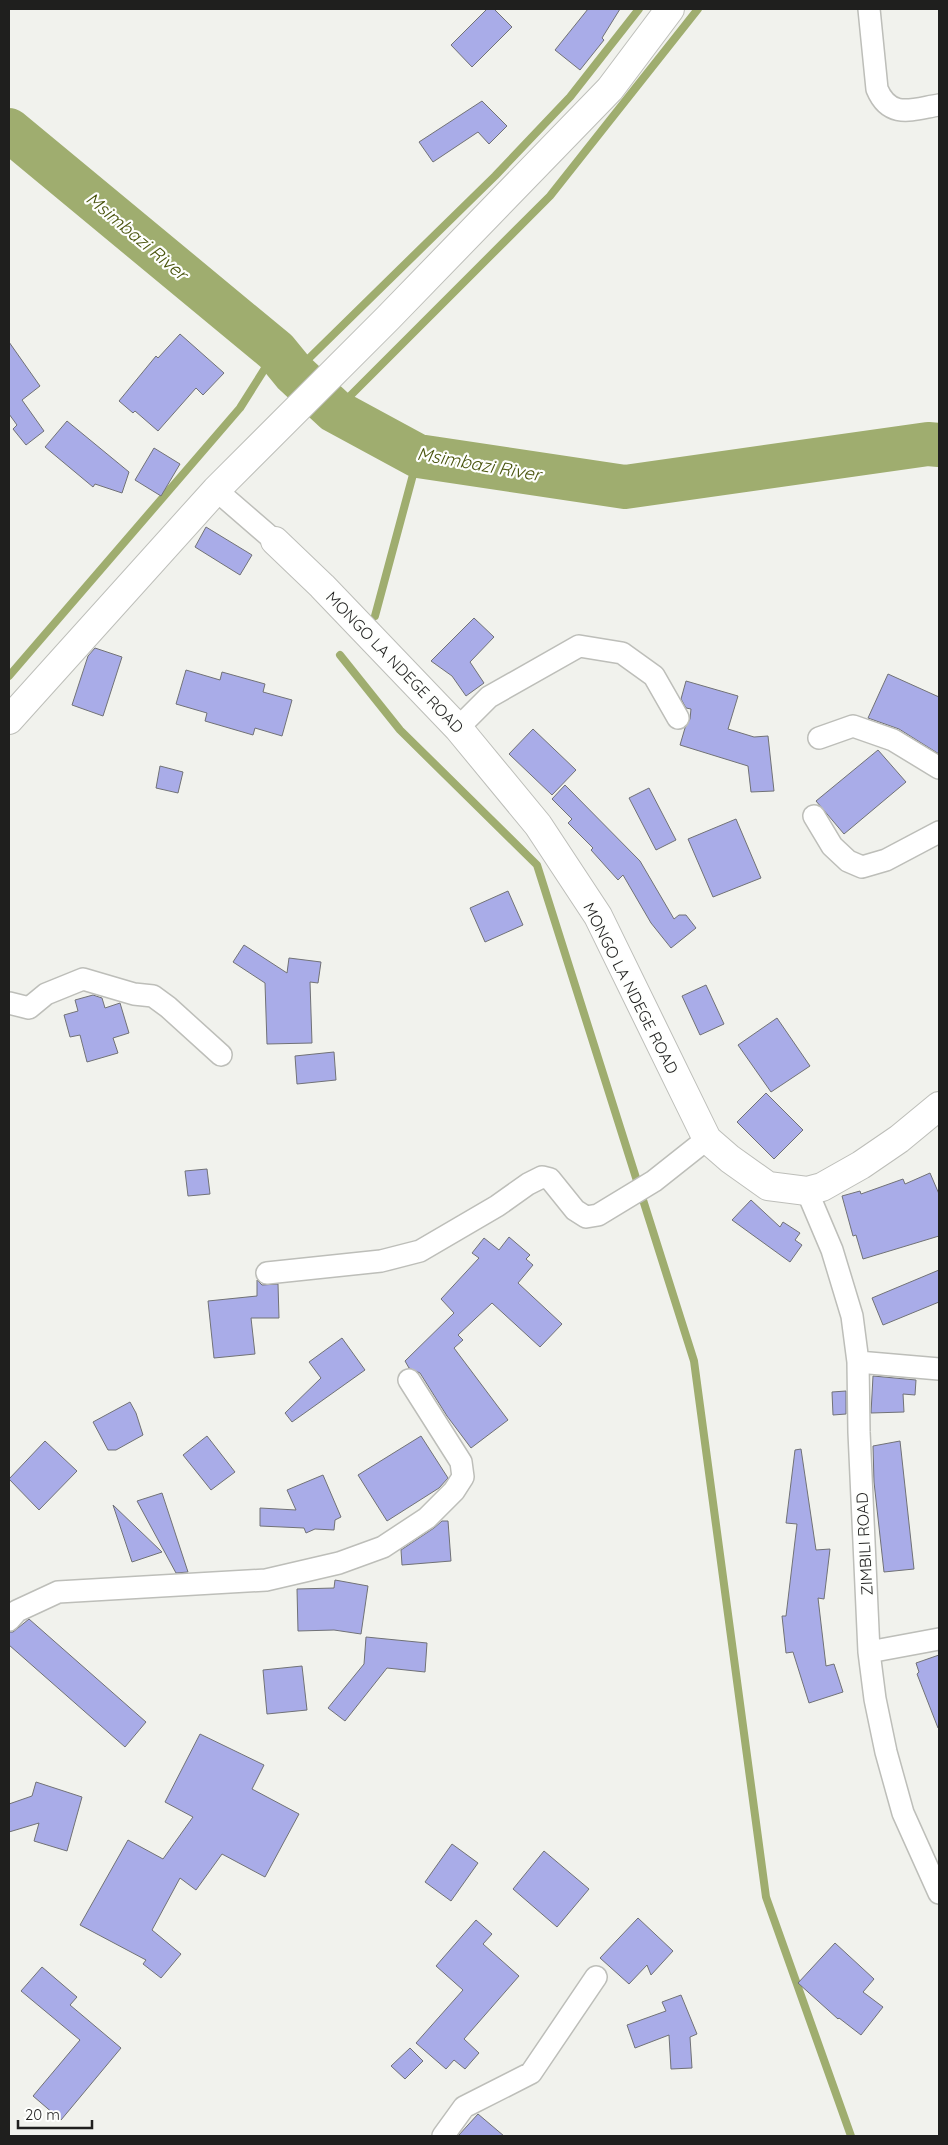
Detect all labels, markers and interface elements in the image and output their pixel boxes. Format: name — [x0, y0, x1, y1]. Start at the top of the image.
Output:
water label: Msimbazi River — [82, 187, 194, 286]
water label: Msimbazi River — [415, 442, 545, 487]
street label: MONGO LA NDEGE ROAD — [322, 587, 468, 737]
street label: MONGO LA NDEGE ROAD — [579, 899, 683, 1077]
street label: ZIMBILI ROAD — [851, 1492, 877, 1596]
scale bar — [18, 2098, 91, 2130]
text: 20 m — [25, 2105, 60, 2124]

